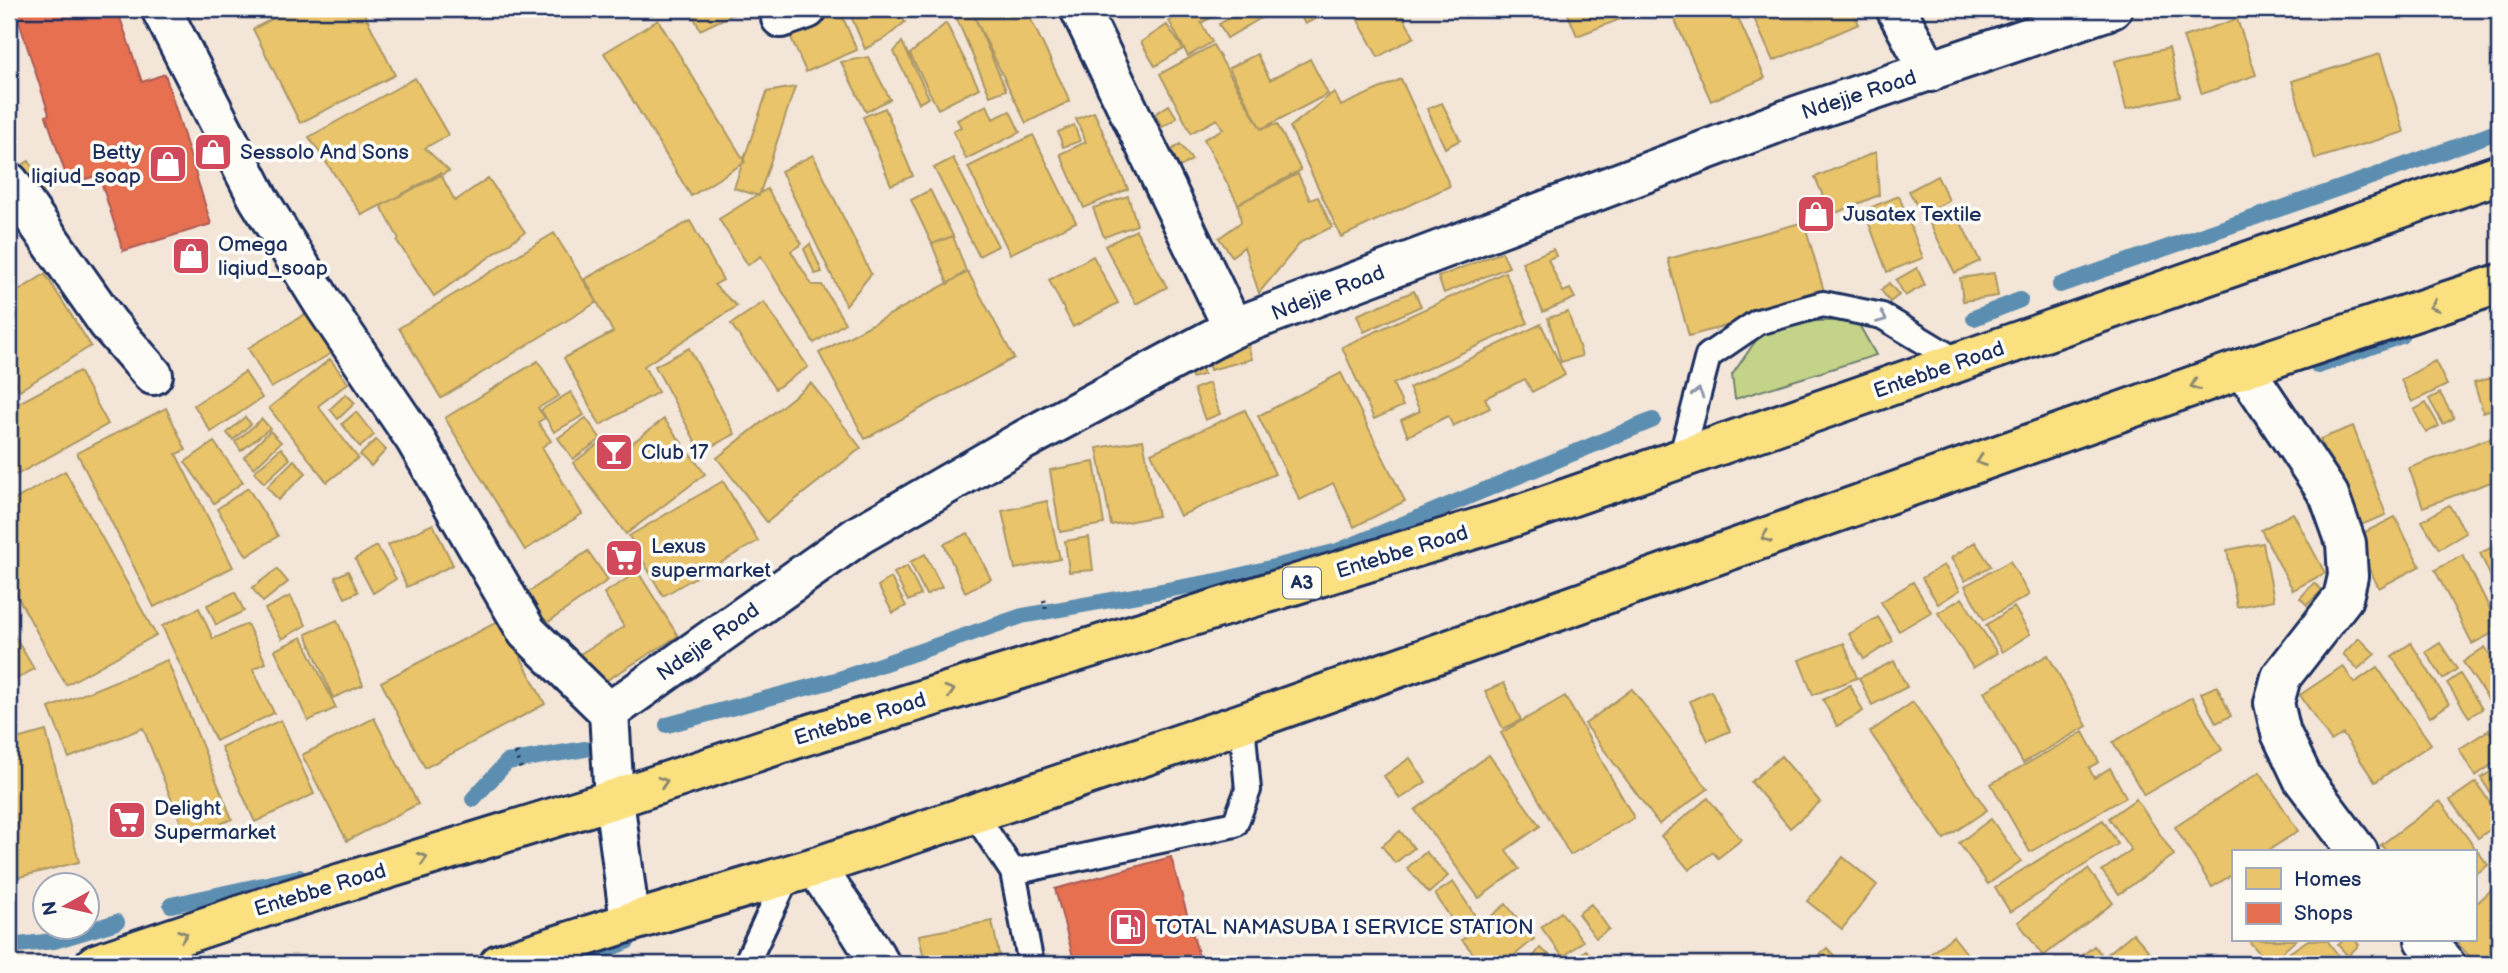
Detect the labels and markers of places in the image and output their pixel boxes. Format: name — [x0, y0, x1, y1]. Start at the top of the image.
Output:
shop icon: Sessolo And Sons — [192, 131, 234, 173]
place label: Betty liqiud_soap — [31, 140, 141, 189]
place label: Sessolo And Sons — [240, 140, 409, 165]
shop icon: Betty liqiud_soap — [147, 143, 189, 185]
shop icon: Jusatex Textile — [1795, 193, 1837, 235]
place label: Jusatex Textile — [1843, 202, 1982, 227]
place label: Omega liqiud_soap — [218, 232, 328, 281]
shop icon: Omega liqiud_soap — [170, 235, 212, 277]
bar icon: Club 17 — [593, 431, 635, 473]
place label: Club 17 — [641, 440, 709, 465]
place label: Lexus supermarket — [651, 534, 772, 583]
supermarket icon: Lexus supermarket — [603, 537, 645, 579]
place label: Delight Supermarket — [154, 796, 277, 845]
supermarket icon: Delight Supermarket — [106, 799, 148, 841]
fuel station icon: TOTAL NAMASUBA I SERVICE STATION — [1107, 906, 1149, 948]
place label: TOTAL NAMASUBA I SERVICE STATION — [1155, 915, 1534, 940]

